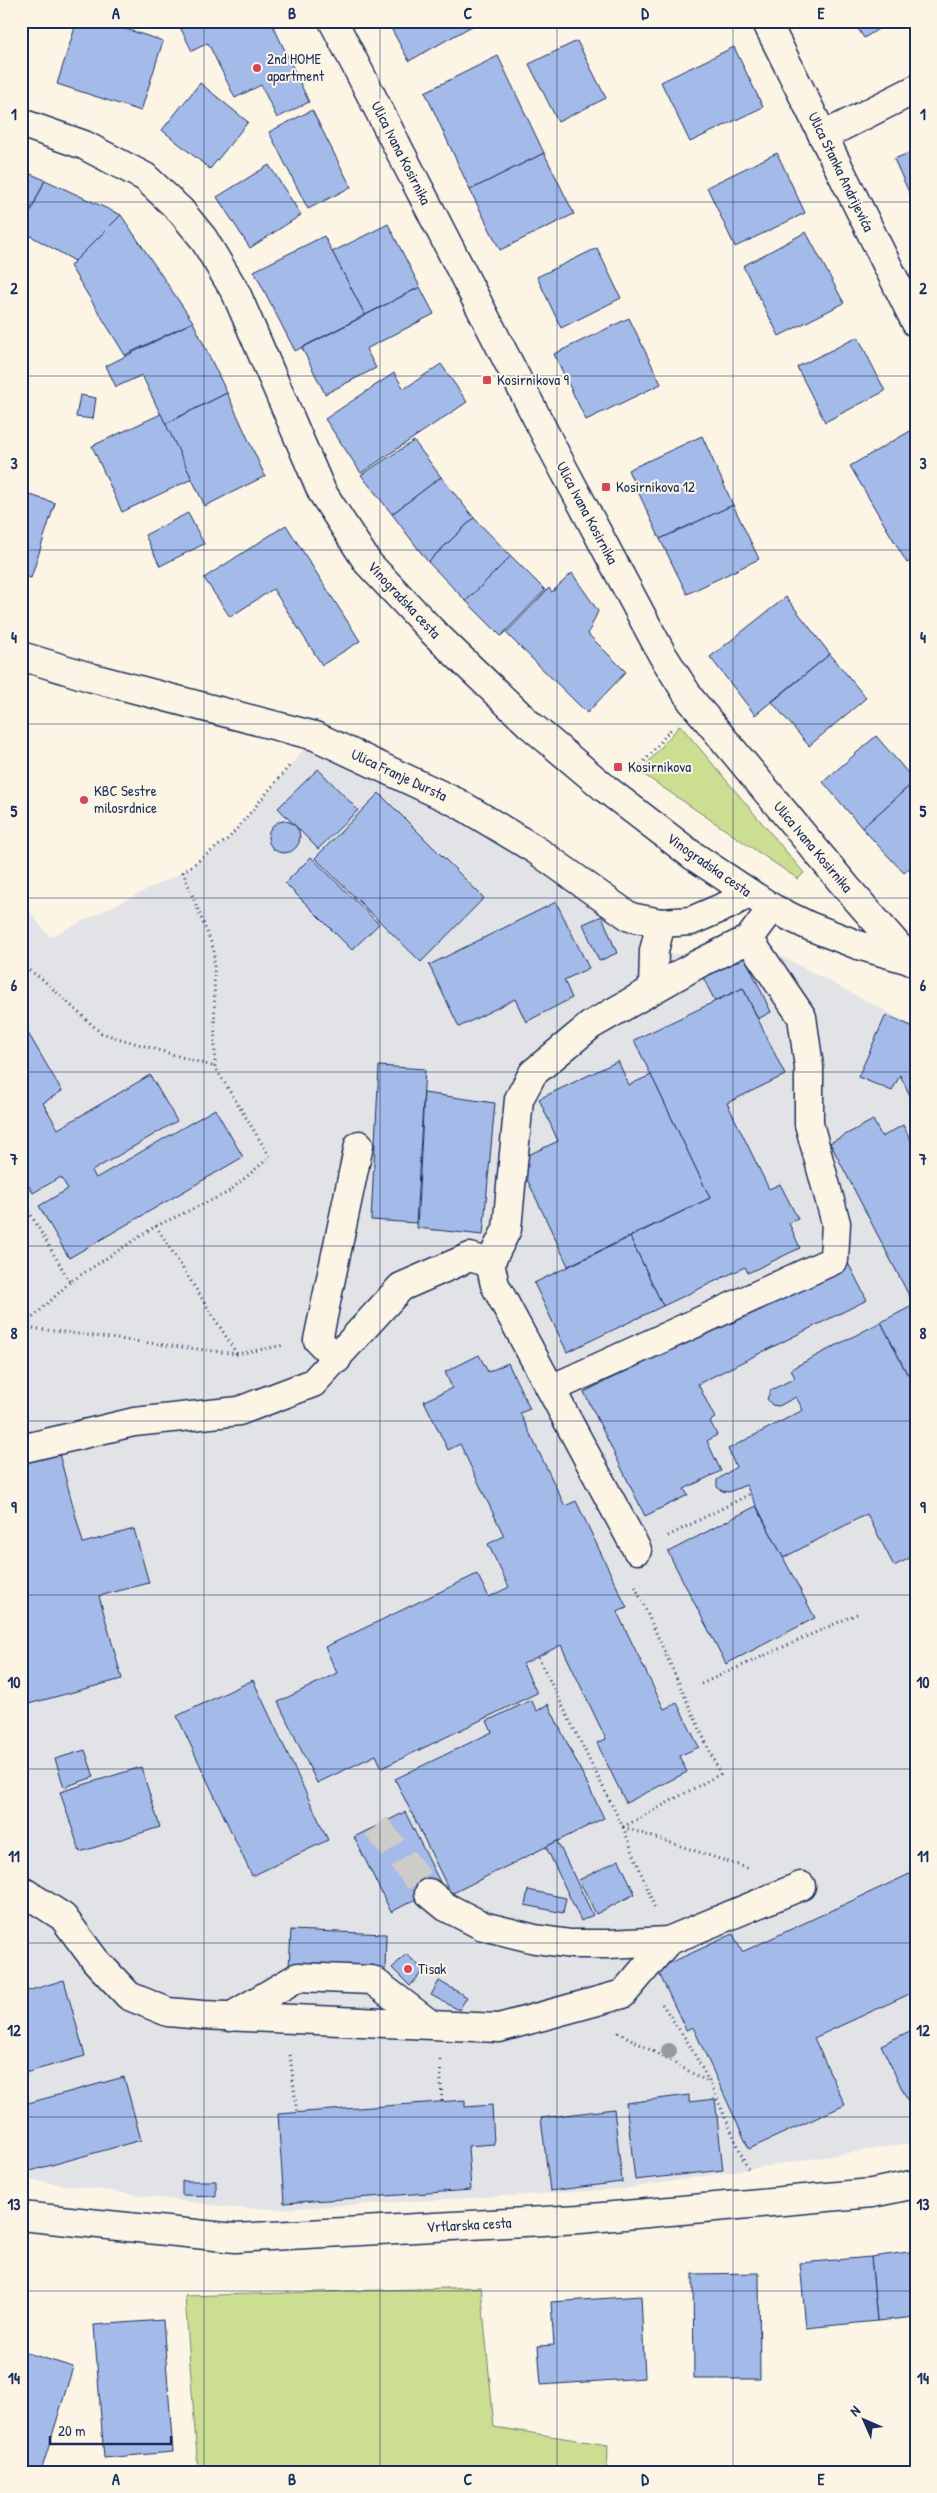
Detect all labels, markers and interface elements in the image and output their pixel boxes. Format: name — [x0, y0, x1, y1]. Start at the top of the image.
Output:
text: A — [112, 2, 120, 24]
text: B — [288, 2, 296, 24]
text: C — [464, 2, 473, 24]
text: D — [641, 2, 649, 24]
text: E — [817, 2, 825, 24]
place label: 2nd HOME apartment — [267, 48, 325, 86]
marker: 2nd HOME apartment — [251, 62, 263, 74]
street label: Ulica Ivana Kosirnika — [366, 98, 437, 208]
text: 1 — [11, 103, 17, 125]
text: 1 — [920, 103, 926, 125]
street label: Ulica Stanka Andrijevića — [803, 108, 880, 235]
text: 2 — [10, 277, 18, 299]
text: 2 — [919, 277, 927, 299]
place label: Kosirnikova 9 — [497, 369, 570, 390]
marker: Kosirnikova 9 — [481, 374, 493, 386]
text: 3 — [10, 452, 18, 474]
text: 3 — [919, 452, 927, 474]
street label: Ulica Ivana Kosirnika — [552, 458, 623, 568]
place label: Kosirnikova 12 — [616, 476, 695, 497]
marker: Kosirnikova 12 — [600, 481, 612, 493]
street label: Vinogradska cesta — [363, 556, 446, 643]
text: 4 — [11, 626, 17, 648]
text: 4 — [920, 626, 926, 648]
street label: Ulica Franje Dursta — [348, 743, 451, 806]
place label: Kosirnikova — [628, 756, 691, 777]
marker: Kosirnikova — [612, 761, 624, 773]
place label: KBC Sestre milosrdnice — [94, 780, 157, 818]
marker: KBC Sestre milosrdnice — [78, 794, 90, 806]
street label: Ulica Ivana Kosirnika — [769, 797, 858, 897]
text: 5 — [11, 800, 18, 822]
text: 5 — [920, 800, 927, 822]
street label: Vinogradska cesta — [663, 828, 756, 902]
text: 6 — [11, 974, 18, 996]
text: 6 — [920, 974, 927, 996]
text: 7 — [9, 1148, 18, 1170]
text: 7 — [918, 1148, 927, 1170]
text: 8 — [11, 1322, 18, 1344]
text: 8 — [920, 1322, 927, 1344]
text: 9 — [11, 1496, 17, 1518]
text: 9 — [920, 1496, 926, 1518]
text: 10 — [8, 1671, 20, 1693]
text: 10 — [917, 1671, 929, 1693]
text: 11 — [8, 1845, 20, 1867]
text: 11 — [917, 1845, 929, 1867]
place label: Tisak — [418, 1958, 446, 1979]
marker: Tisak — [402, 1963, 414, 1975]
text: 12 — [7, 2019, 21, 2041]
text: 12 — [916, 2019, 930, 2041]
text: 13 — [8, 2193, 20, 2215]
text: 13 — [917, 2193, 929, 2215]
street label: Vrtlarska cesta — [426, 2212, 512, 2237]
text: 14 — [8, 2367, 20, 2389]
text: 14 — [917, 2367, 929, 2389]
north arrow — [840, 2396, 890, 2446]
text: N — [845, 2401, 864, 2420]
scale bar — [50, 2413, 171, 2445]
text: 20 m — [58, 2420, 85, 2441]
text: A — [112, 2468, 120, 2490]
text: B — [288, 2468, 296, 2490]
text: C — [464, 2468, 473, 2490]
text: D — [641, 2468, 649, 2490]
text: E — [817, 2468, 825, 2490]

